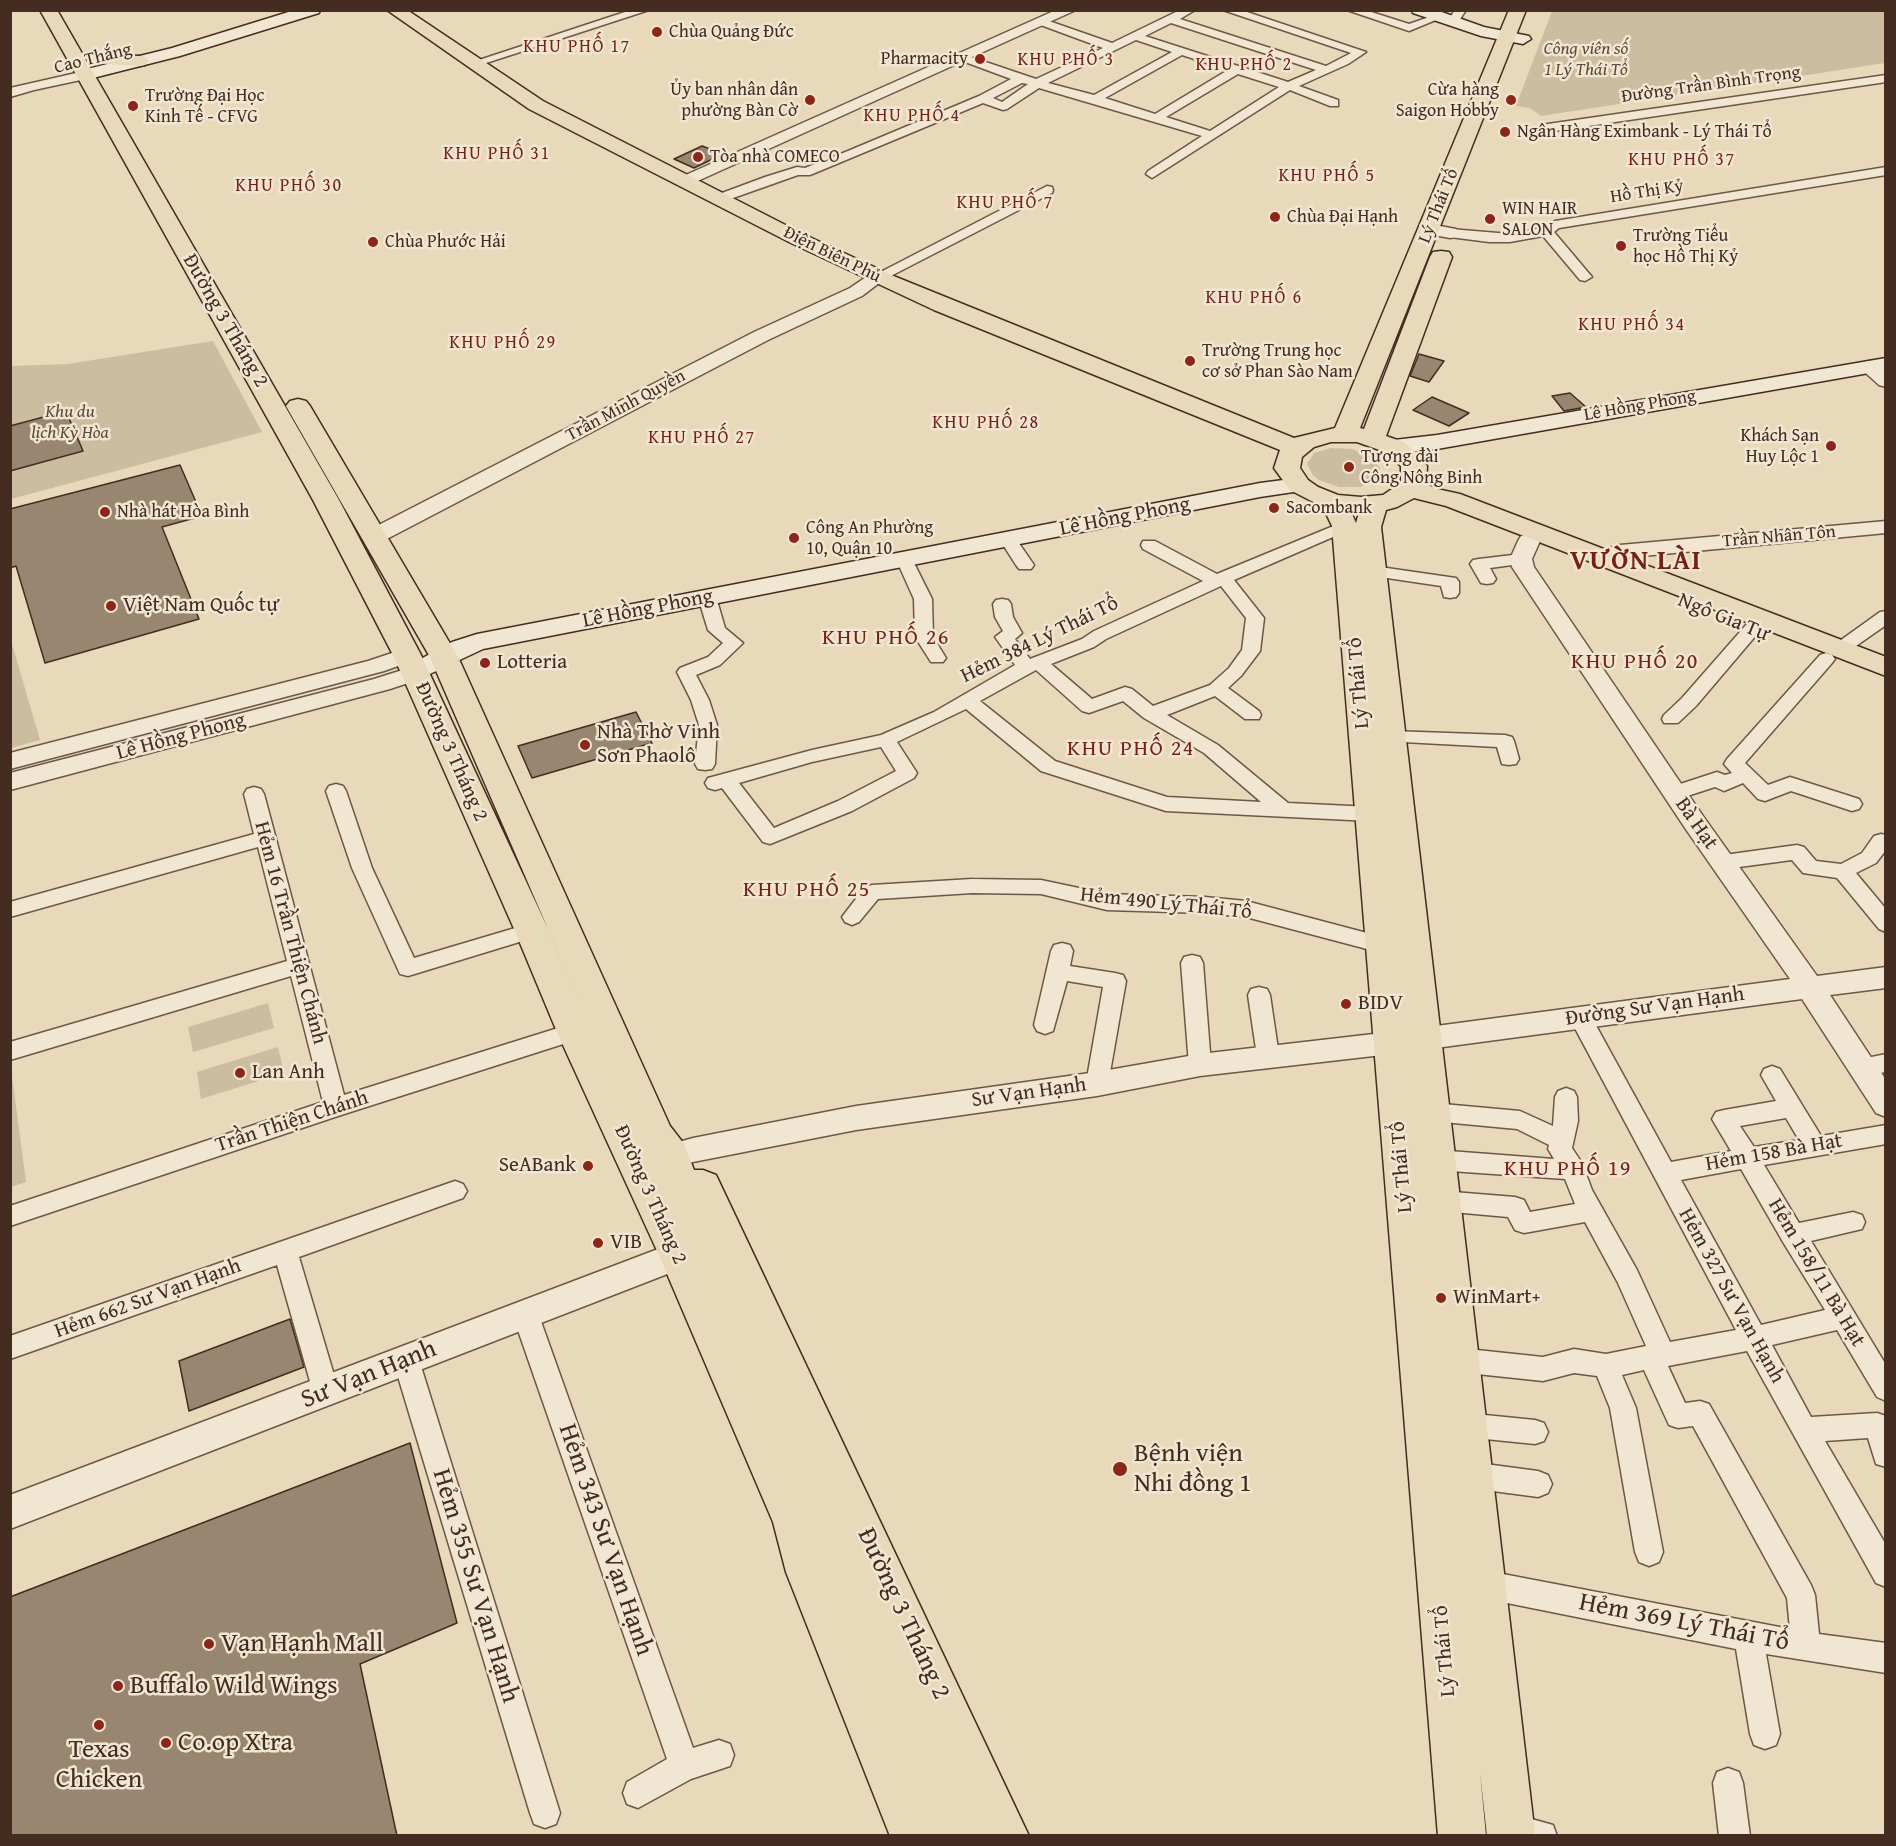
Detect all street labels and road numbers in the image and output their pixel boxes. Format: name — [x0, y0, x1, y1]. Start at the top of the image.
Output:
street label: Cao Thắng — [52, 39, 134, 79]
street label: Đường Trần Bình Trọng — [1620, 62, 1802, 108]
street label: Lý Thái Tổ — [1414, 165, 1464, 247]
street label: Hồ Thị Kỷ — [1609, 176, 1685, 208]
street label: Điện Biên Phủ — [780, 222, 884, 288]
street label: Đường 3 Tháng 2 — [177, 250, 273, 392]
street label: Trần Minh Quyền — [563, 365, 689, 447]
street label: Lê Hồng Phong — [1582, 386, 1698, 426]
street label: Lê Hồng Phong — [1058, 492, 1192, 542]
street label: Trần Nhân Tôn — [1721, 521, 1837, 553]
street label: Lê Hồng Phong — [581, 584, 715, 634]
street label: Ngô Gia Tự — [1674, 588, 1774, 648]
street label: Hẻm 384 Lý Thái Tổ — [957, 591, 1123, 689]
street label: Lý Thái Tổ — [1342, 636, 1376, 730]
street label: Đường 3 Tháng 2 — [409, 678, 493, 826]
street label: Lê Hồng Phong — [114, 708, 248, 766]
street label: Bà Hạt — [1669, 793, 1723, 855]
street label: Hẻm 16 Trần Thiện Chánh — [248, 819, 332, 1047]
street label: Hẻm 490 Lý Thái Tổ — [1079, 882, 1253, 926]
street label: Đường Sư Vạn Hạnh — [1564, 982, 1746, 1032]
street label: Sư Vạn Hạnh — [970, 1072, 1088, 1114]
street label: Trần Thiện Chánh — [212, 1085, 372, 1159]
street label: Lý Thái Tổ — [1385, 1120, 1419, 1214]
street label: Đường 3 Tháng 2 — [608, 1121, 692, 1269]
street label: Hẻm 158 Bà Hạt — [1704, 1129, 1844, 1177]
street label: Hẻm 158/11 Bà Hạt — [1762, 1194, 1870, 1352]
street label: Hẻm 327 Sư Vạn Hạnh — [1672, 1204, 1790, 1388]
street label: Hẻm 662 Sư Vạn Hạnh — [51, 1254, 245, 1344]
street label: Sư Vạn Hạnh — [297, 1334, 441, 1416]
street label: Hẻm 343 Sư Vạn Hạnh — [551, 1420, 659, 1660]
street label: Hẻm 355 Sư Vạn Hạnh — [425, 1465, 525, 1707]
street label: Đường 3 Tháng 2 — [850, 1523, 956, 1705]
street label: Hẻm 369 Lý Thái Tổ — [1576, 1587, 1792, 1659]
street label: Lý Thái Tổ — [1428, 1604, 1462, 1698]

